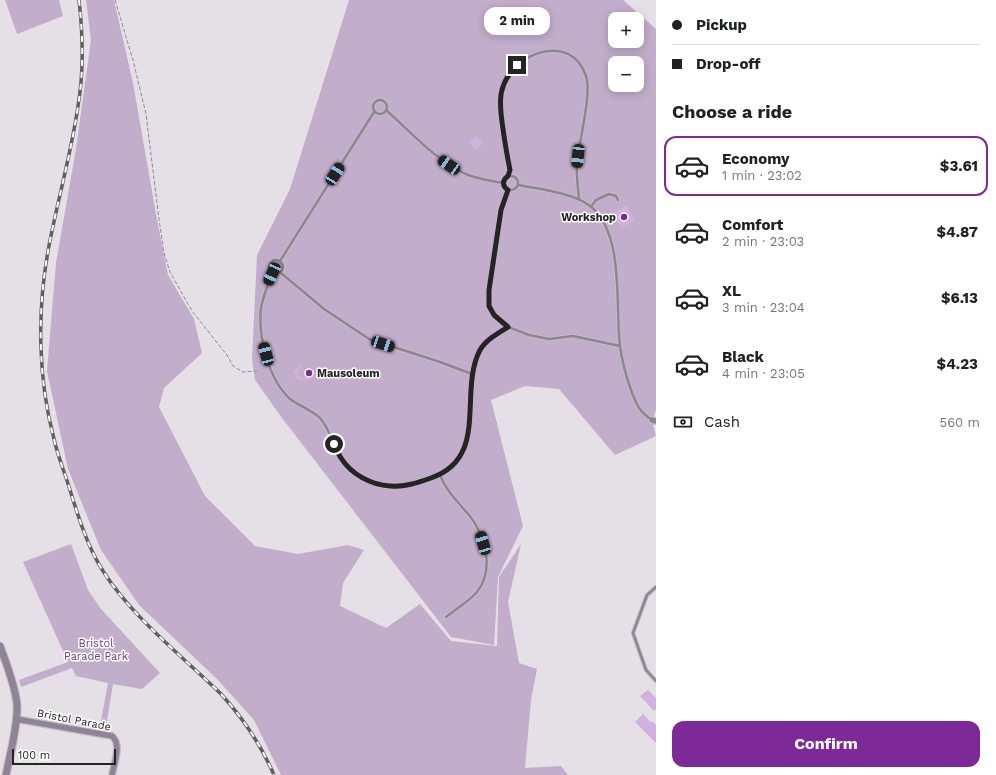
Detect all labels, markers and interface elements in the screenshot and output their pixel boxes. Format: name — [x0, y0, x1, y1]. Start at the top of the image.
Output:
callout: 2 min — [484, 7, 550, 35]
map controls — [608, 12, 644, 92]
button: + — [608, 12, 644, 48]
text: 2 min — [499, 13, 535, 28]
text: Pickup — [696, 16, 747, 34]
text: Drop-off — [696, 55, 761, 73]
route end — [508, 56, 526, 74]
button: − — [608, 56, 644, 92]
text: Choose a ride — [672, 101, 792, 122]
car — [571, 143, 585, 169]
icon: car — [674, 148, 710, 184]
text: Economy — [722, 150, 789, 168]
car — [436, 153, 462, 177]
text: $3.61 — [940, 157, 978, 175]
car — [324, 161, 346, 187]
text: 1 min · 23:02 — [722, 168, 802, 183]
place label: Workshop — [561, 211, 616, 224]
marker: Workshop — [619, 212, 629, 222]
icon: car — [674, 214, 710, 250]
text: Comfort — [722, 216, 783, 234]
text: $4.87 — [936, 223, 978, 241]
text: 2 min · 23:03 — [722, 234, 804, 249]
car — [262, 261, 282, 287]
icon: car — [674, 280, 710, 316]
text: XL — [722, 282, 741, 300]
text: $6.13 — [941, 289, 978, 307]
text: 3 min · 23:04 — [722, 300, 805, 315]
car — [370, 335, 396, 353]
car — [257, 341, 275, 367]
icon: car — [674, 346, 710, 382]
text: Black — [722, 348, 764, 366]
text: $4.23 — [937, 355, 978, 373]
text: 4 min · 23:05 — [722, 366, 805, 381]
place label: Mausoleum — [317, 367, 380, 380]
marker: Mausoleum — [304, 368, 314, 378]
icon: cash — [672, 411, 694, 433]
text: Cash — [704, 413, 740, 431]
text: 560 m — [940, 415, 980, 430]
route start — [325, 435, 343, 453]
car — [474, 530, 492, 556]
park label: Bristol Parade Park — [64, 637, 128, 663]
street label: Bristol Parade — [36, 706, 112, 734]
button: Confirm — [672, 721, 980, 767]
scale bar — [12, 747, 116, 766]
text: 100 m — [18, 749, 50, 762]

